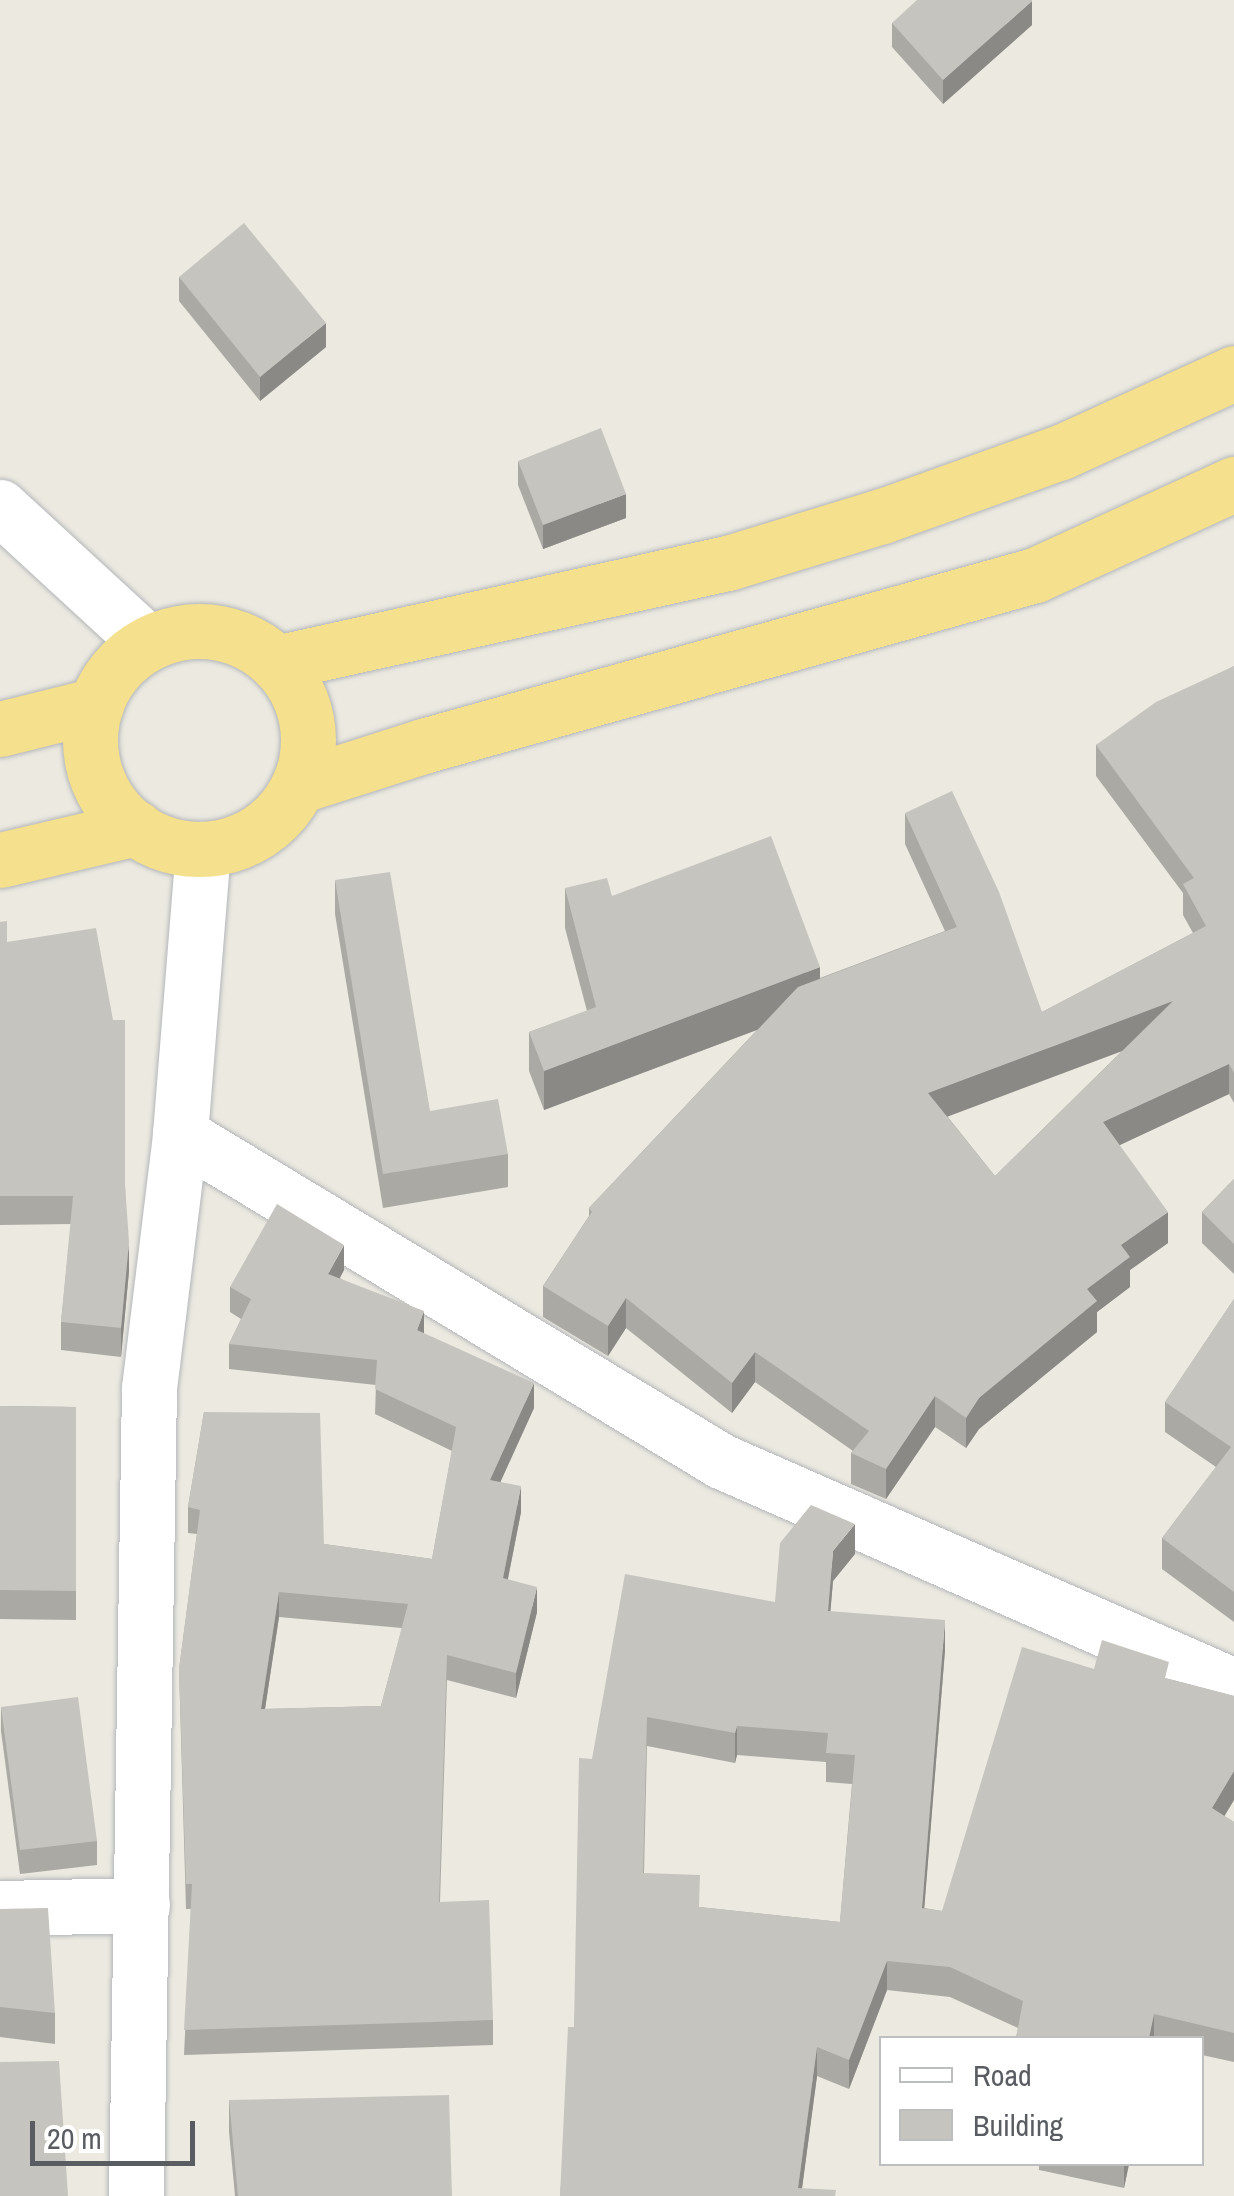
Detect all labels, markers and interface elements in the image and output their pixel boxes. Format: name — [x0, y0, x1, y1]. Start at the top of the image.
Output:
legend — [879, 2036, 1204, 2166]
text: Road — [973, 2055, 1032, 2095]
scale bar — [35, 2101, 200, 2163]
text: Building — [973, 2105, 1063, 2145]
text: 20 m — [47, 2118, 102, 2158]

